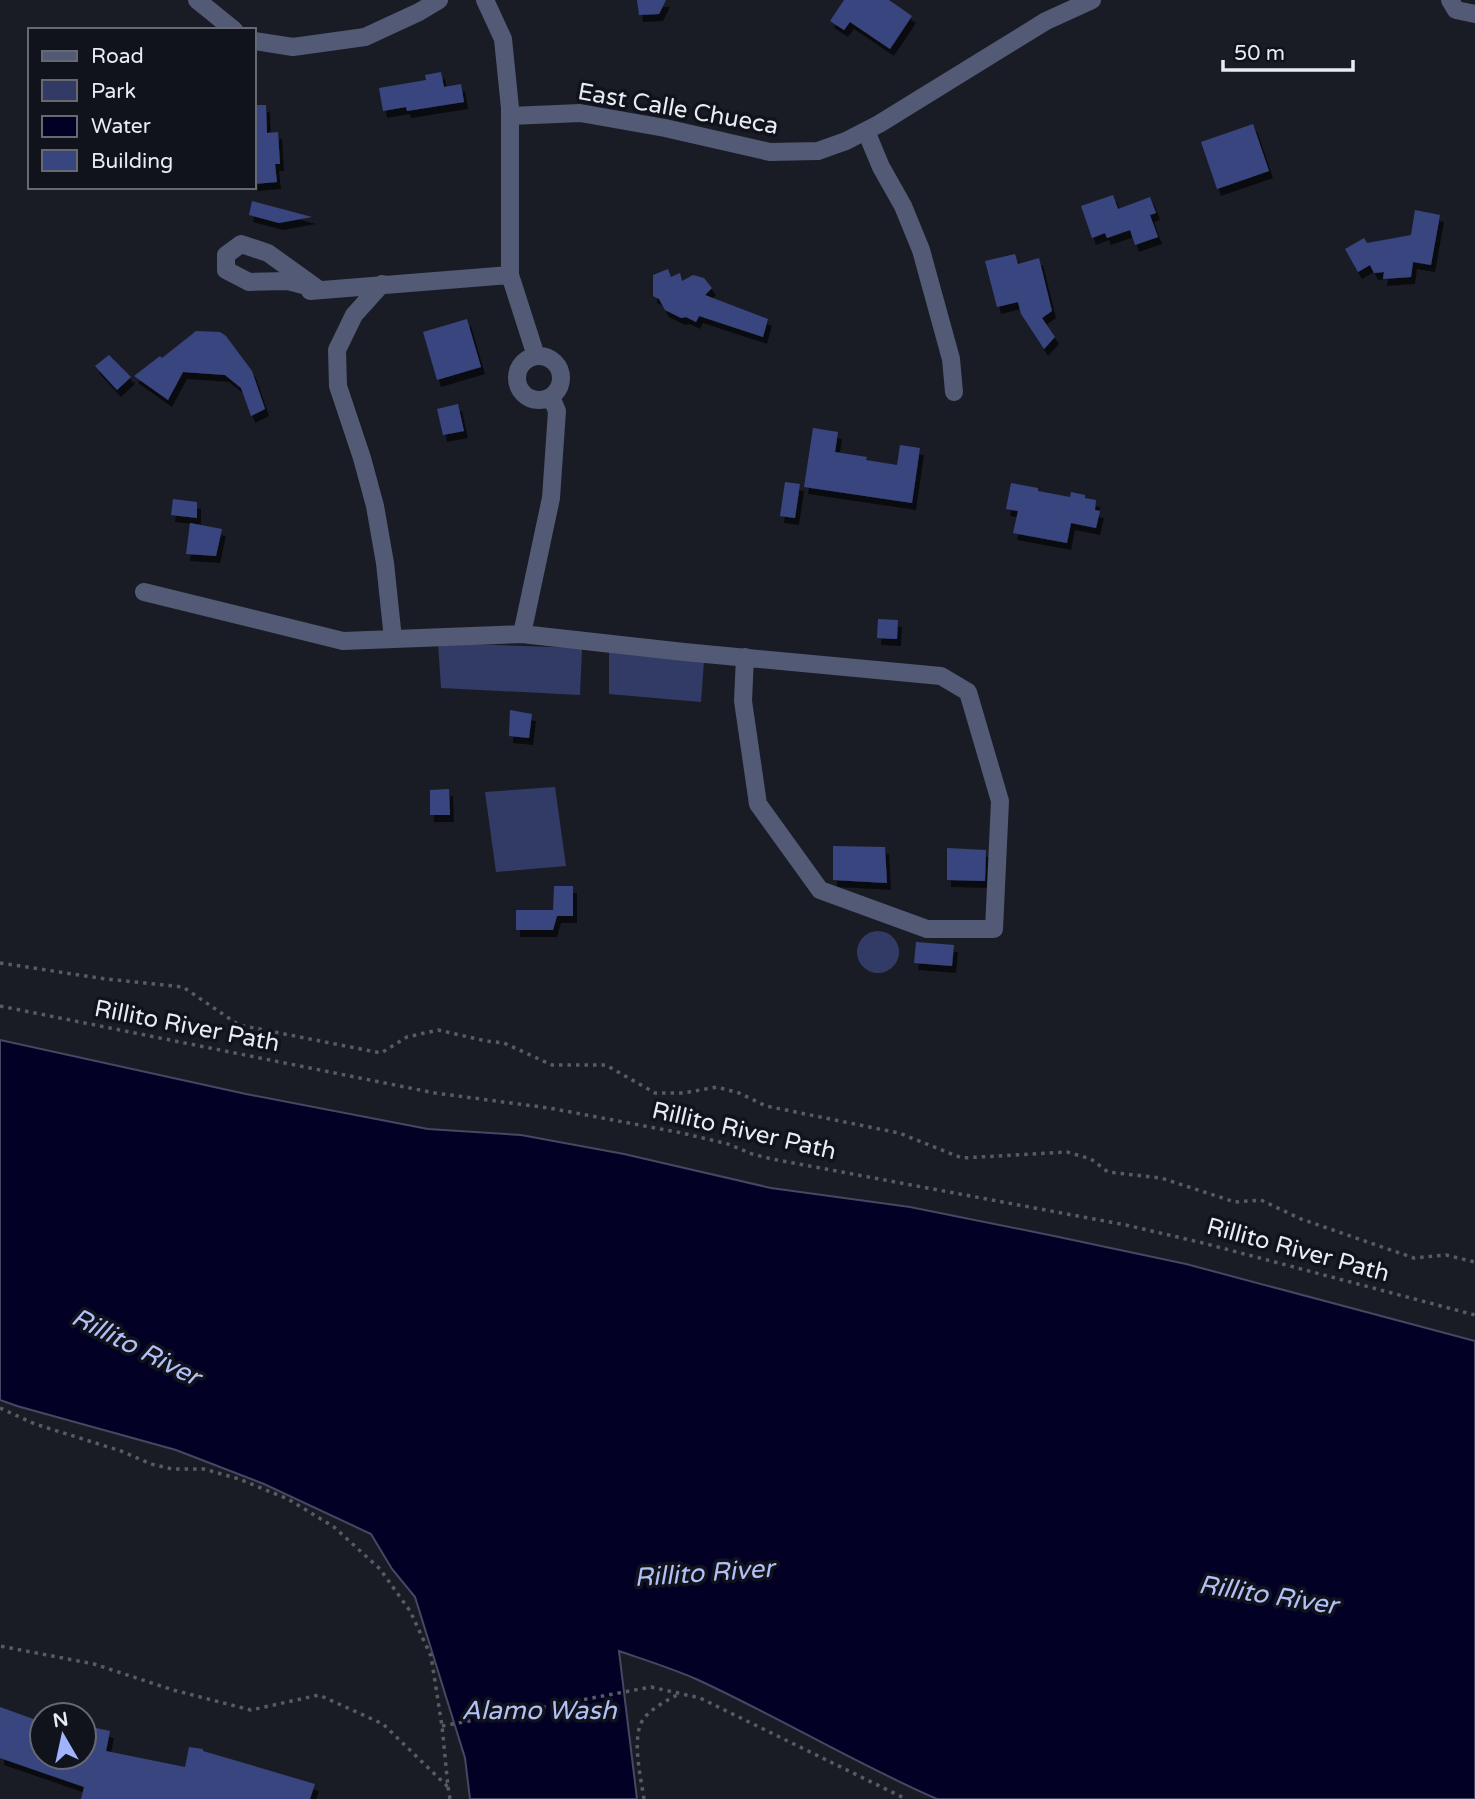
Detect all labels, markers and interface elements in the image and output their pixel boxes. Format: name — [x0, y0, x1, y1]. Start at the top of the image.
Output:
legend — [28, 28, 256, 189]
scale bar — [1223, 28, 1352, 72]
text: 50 m — [1234, 41, 1285, 66]
text: Road — [91, 44, 144, 69]
street label: East Calle Chueca — [575, 77, 781, 141]
text: Park — [91, 79, 136, 104]
text: Water — [91, 114, 151, 139]
text: Building — [91, 149, 173, 174]
street label: Rillito River Path — [92, 994, 282, 1058]
street label: Rillito River Path — [649, 1096, 839, 1166]
street label: Rillito River Path — [1203, 1212, 1393, 1288]
water label: Rillito River — [67, 1301, 208, 1394]
water label: Rillito River — [633, 1552, 778, 1593]
water label: Rillito River — [1196, 1569, 1343, 1622]
water label: Alamo Wash — [462, 1695, 618, 1726]
north arrow — [28, 1701, 98, 1771]
text: N — [51, 1708, 70, 1732]

